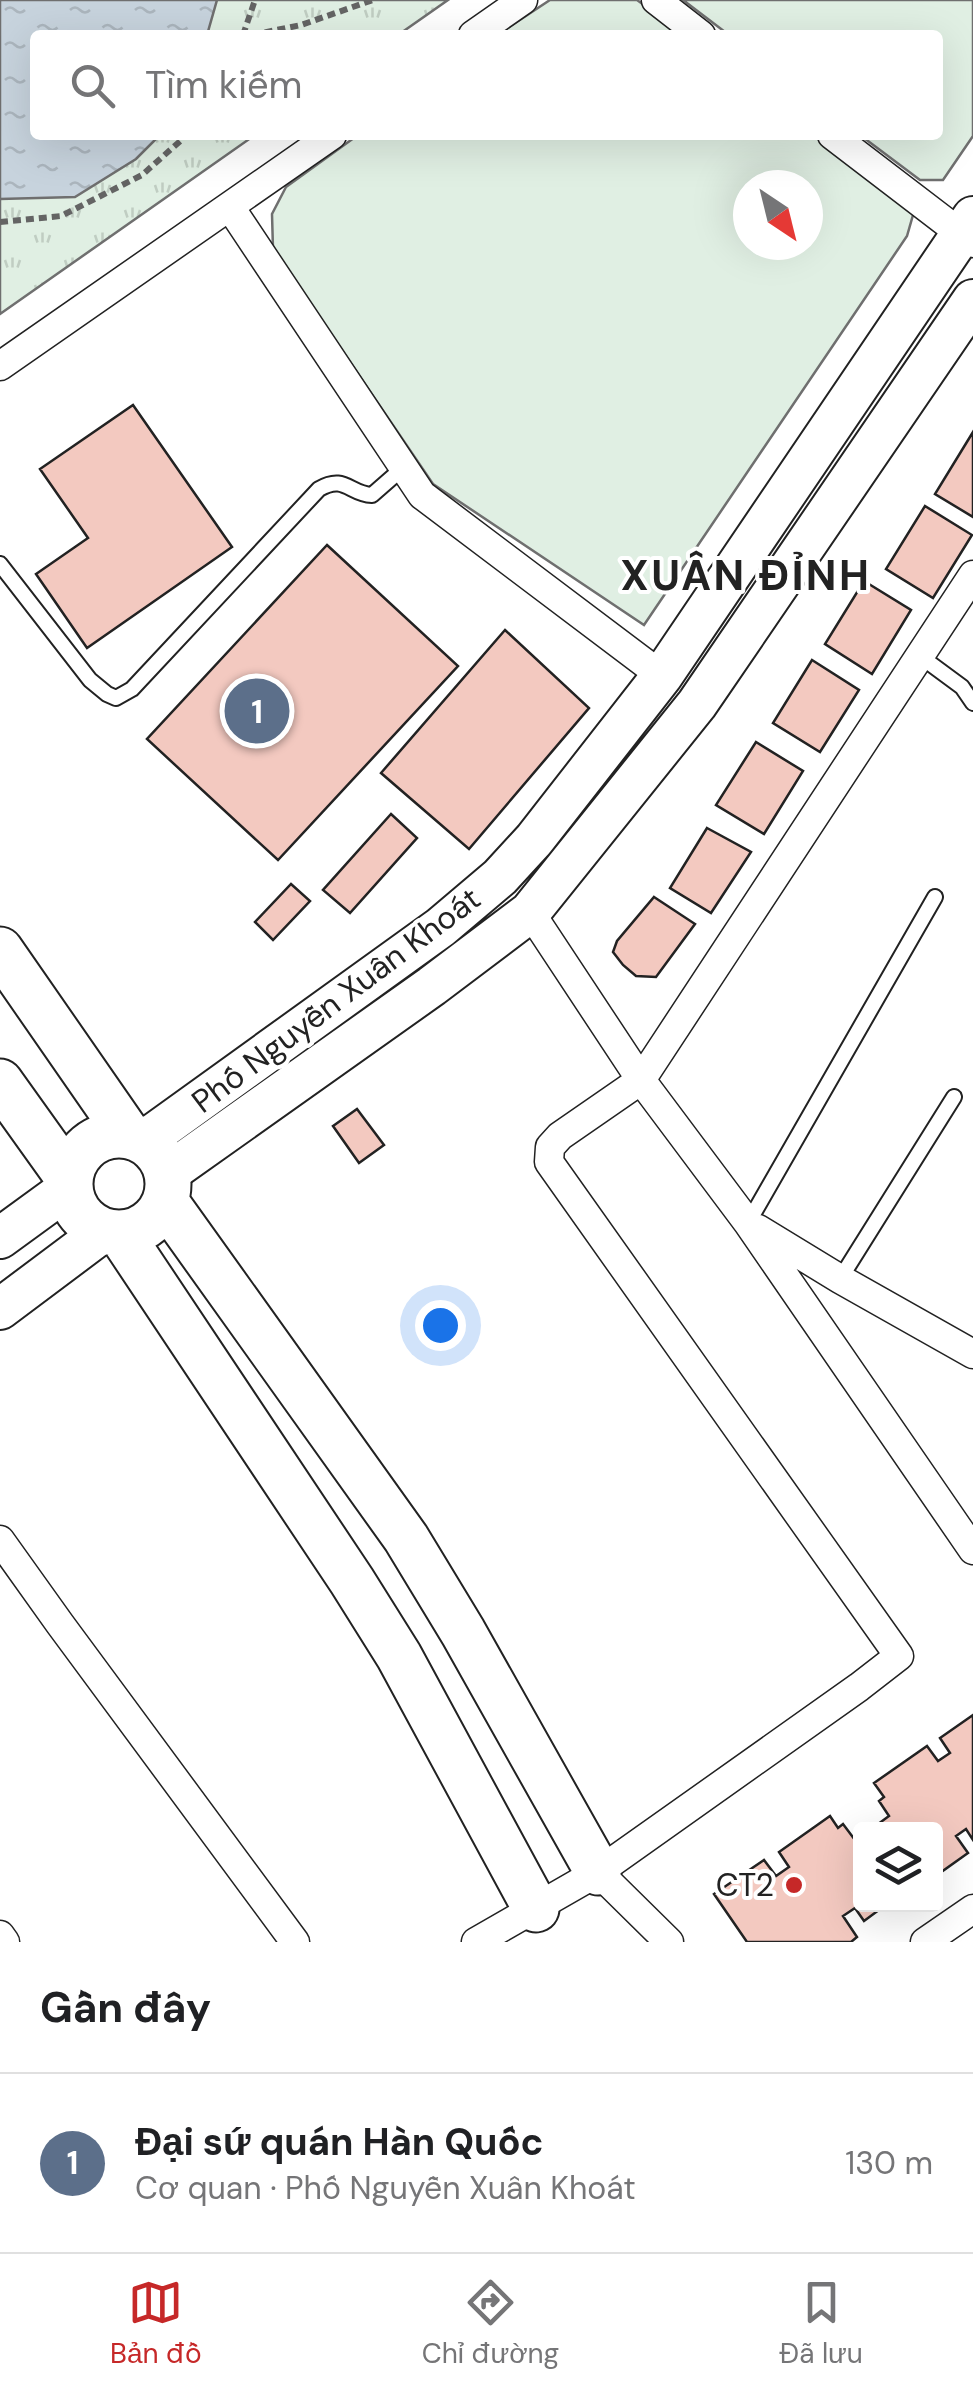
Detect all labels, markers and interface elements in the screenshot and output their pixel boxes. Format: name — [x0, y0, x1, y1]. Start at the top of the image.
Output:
search box — [30, 30, 943, 140]
icon: search — [65, 58, 120, 113]
text: Tìm kiếm — [145, 60, 302, 110]
north arrow — [733, 170, 823, 260]
district label: XUÂN ĐỈNH — [621, 548, 871, 603]
pin: 1 — [224, 674, 290, 748]
street label: Phố Nguyễn Xuân Khoát — [183, 878, 489, 1122]
your location — [415, 1300, 466, 1351]
map controls — [853, 1822, 943, 1912]
button: layers — [853, 1822, 943, 1912]
place label: CT2 — [716, 1864, 774, 1906]
marker: CT2 — [783, 1874, 805, 1896]
text: Gần đây — [40, 1980, 211, 2035]
text: Đại sứ quán Hàn Quốc — [135, 2117, 544, 2167]
text: 1 — [67, 2142, 78, 2184]
text: 130 m — [845, 2142, 933, 2184]
text: Cơ quan · Phố Nguyễn Xuân Khoát — [135, 2167, 636, 2209]
tab: Bản đồ — [110, 2275, 202, 2372]
tab: Chỉ đường — [422, 2275, 559, 2372]
tab: Đã lưu — [779, 2275, 863, 2372]

